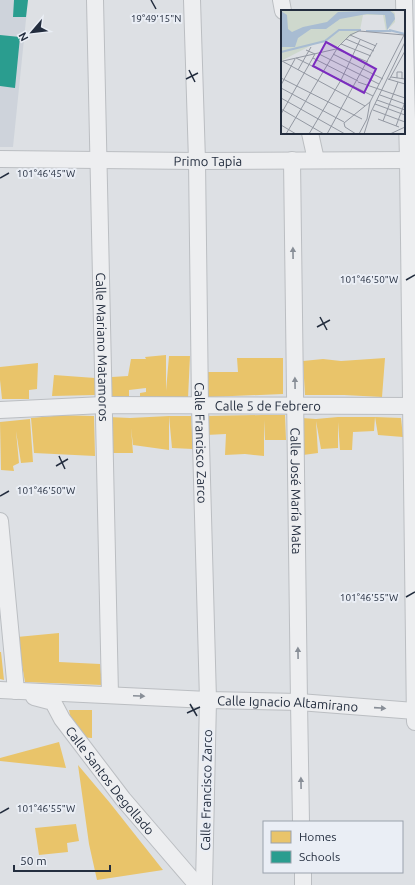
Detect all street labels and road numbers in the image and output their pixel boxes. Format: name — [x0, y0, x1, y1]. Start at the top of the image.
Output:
street label: Primo Tapia — [174, 154, 242, 168]
street label: Calle Mariano Matamoros — [94, 272, 111, 422]
street label: Calle Francisco Zarco — [193, 382, 210, 504]
street label: Calle 5 de Febrero — [215, 398, 321, 413]
street label: Calle José María Mata — [288, 427, 304, 555]
street label: Calle Ignacio Altamirano — [217, 693, 359, 714]
street label: Calle Santos Degollado — [63, 724, 157, 837]
street label: Calle Francisco Zarco — [198, 729, 214, 851]

